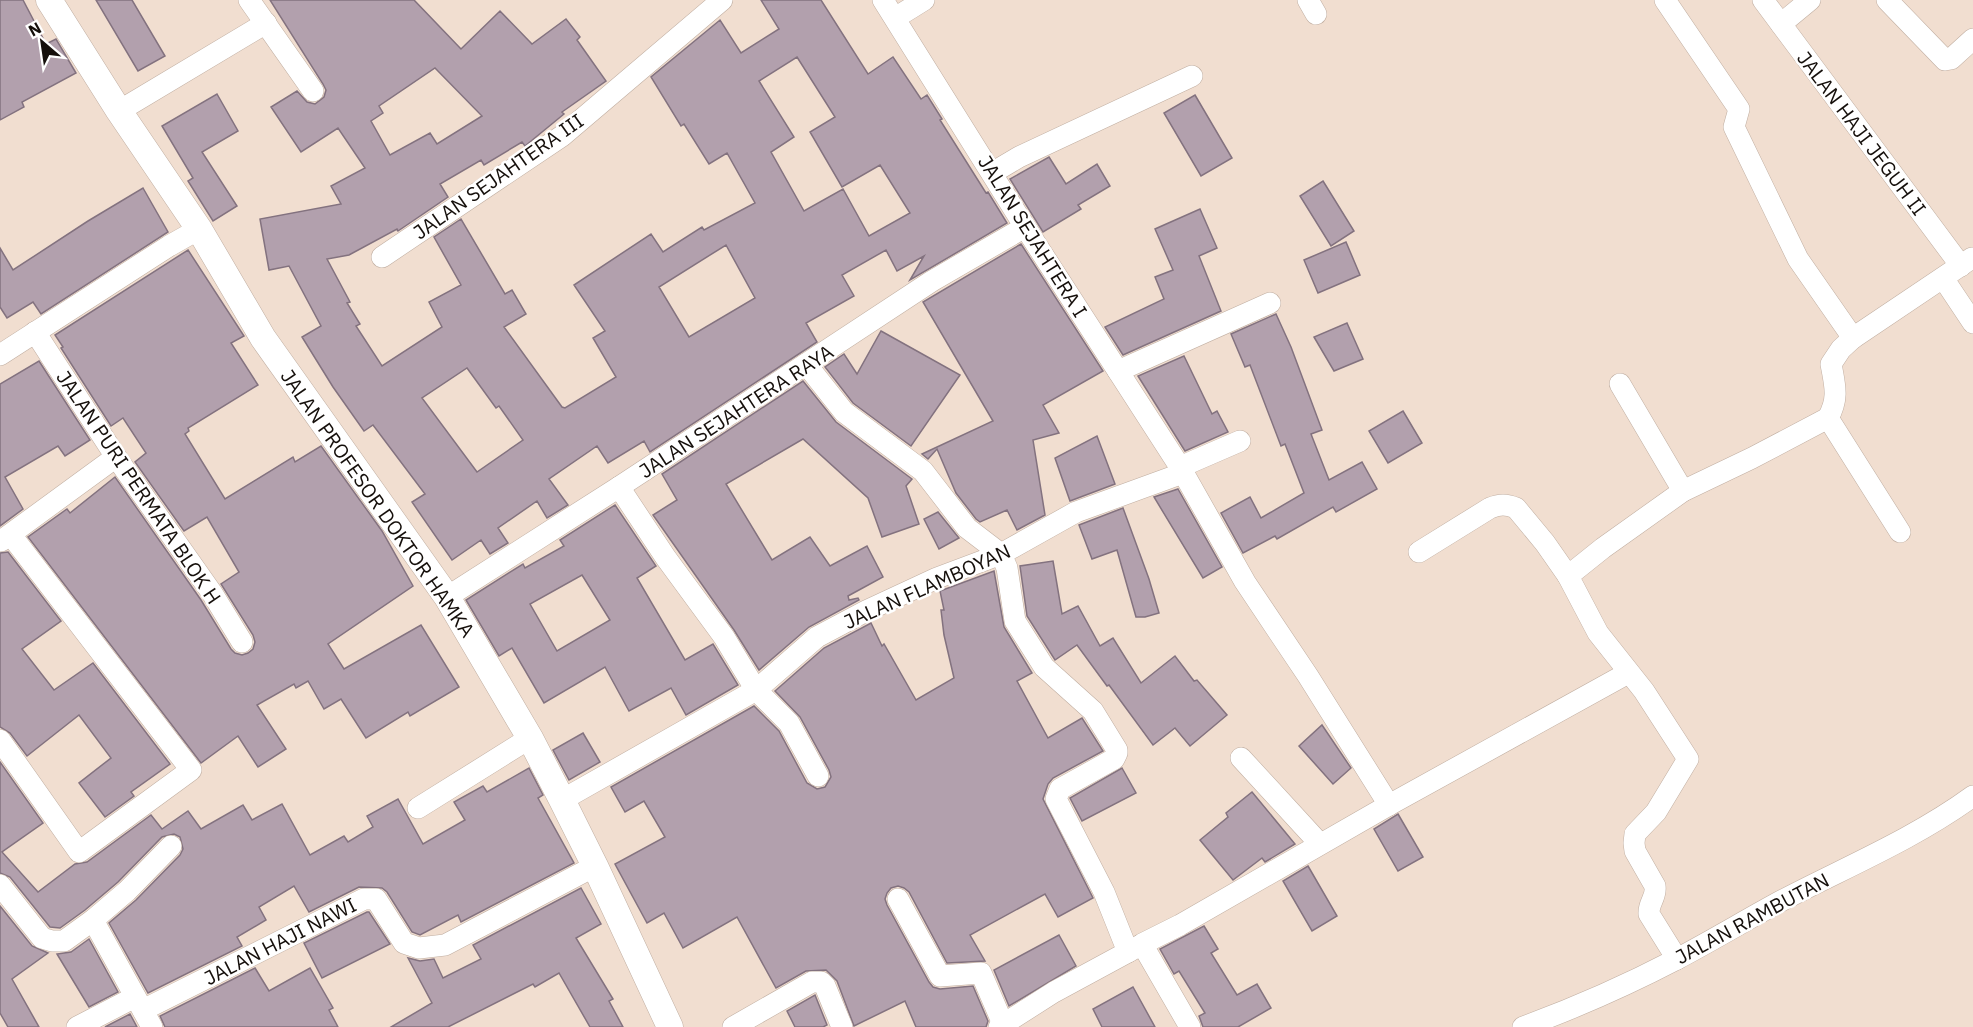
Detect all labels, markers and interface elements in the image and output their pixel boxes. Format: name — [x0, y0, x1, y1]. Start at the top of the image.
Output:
north arrow — [12, 12, 72, 72]
text: N — [25, 17, 45, 40]
street label: JALAN HAJI JEGUH II — [1791, 45, 1933, 221]
street label: JALAN SEJAHTERA III — [407, 107, 589, 245]
street label: JALAN SEJAHTERA I — [972, 150, 1094, 322]
street label: JALAN SEJAHTERA RAYA — [634, 338, 838, 484]
street label: JALAN PROFESOR DOKTOR HAMKA — [275, 364, 481, 642]
street label: JALAN PURI PERMATA BLOK H — [51, 365, 227, 609]
street label: JALAN FLAMBOYAN — [839, 537, 1015, 635]
street label: JALAN RAMBUTAN — [1670, 866, 1834, 970]
street label: JALAN HAJI NAWI — [199, 891, 361, 991]

